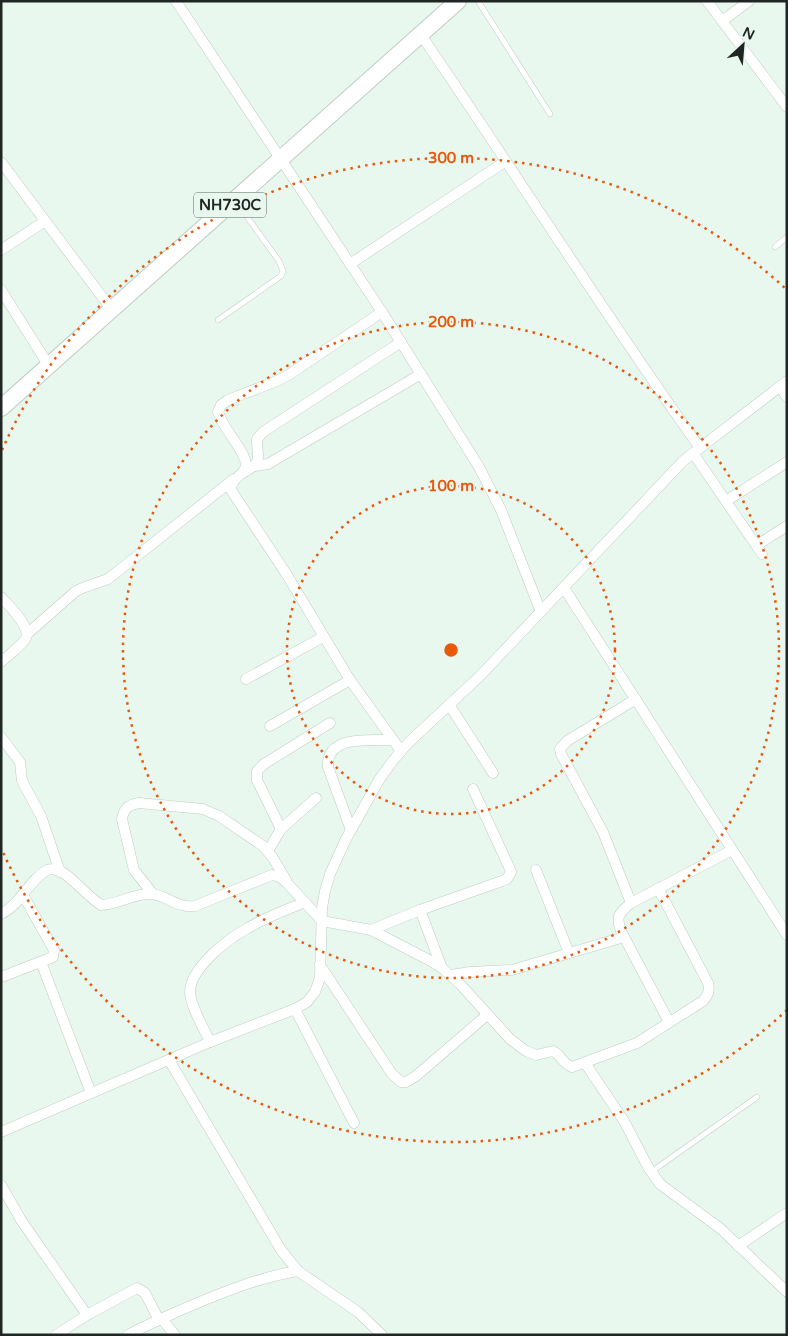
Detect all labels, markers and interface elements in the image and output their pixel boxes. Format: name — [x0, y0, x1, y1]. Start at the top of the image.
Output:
north arrow — [718, 20, 768, 70]
text: N — [740, 24, 757, 44]
text: 300 m — [428, 149, 474, 167]
road number: NH730C — [194, 192, 266, 218]
text: 200 m — [428, 313, 474, 331]
text: 100 m — [428, 477, 474, 495]
centre of rings — [442, 641, 460, 659]

